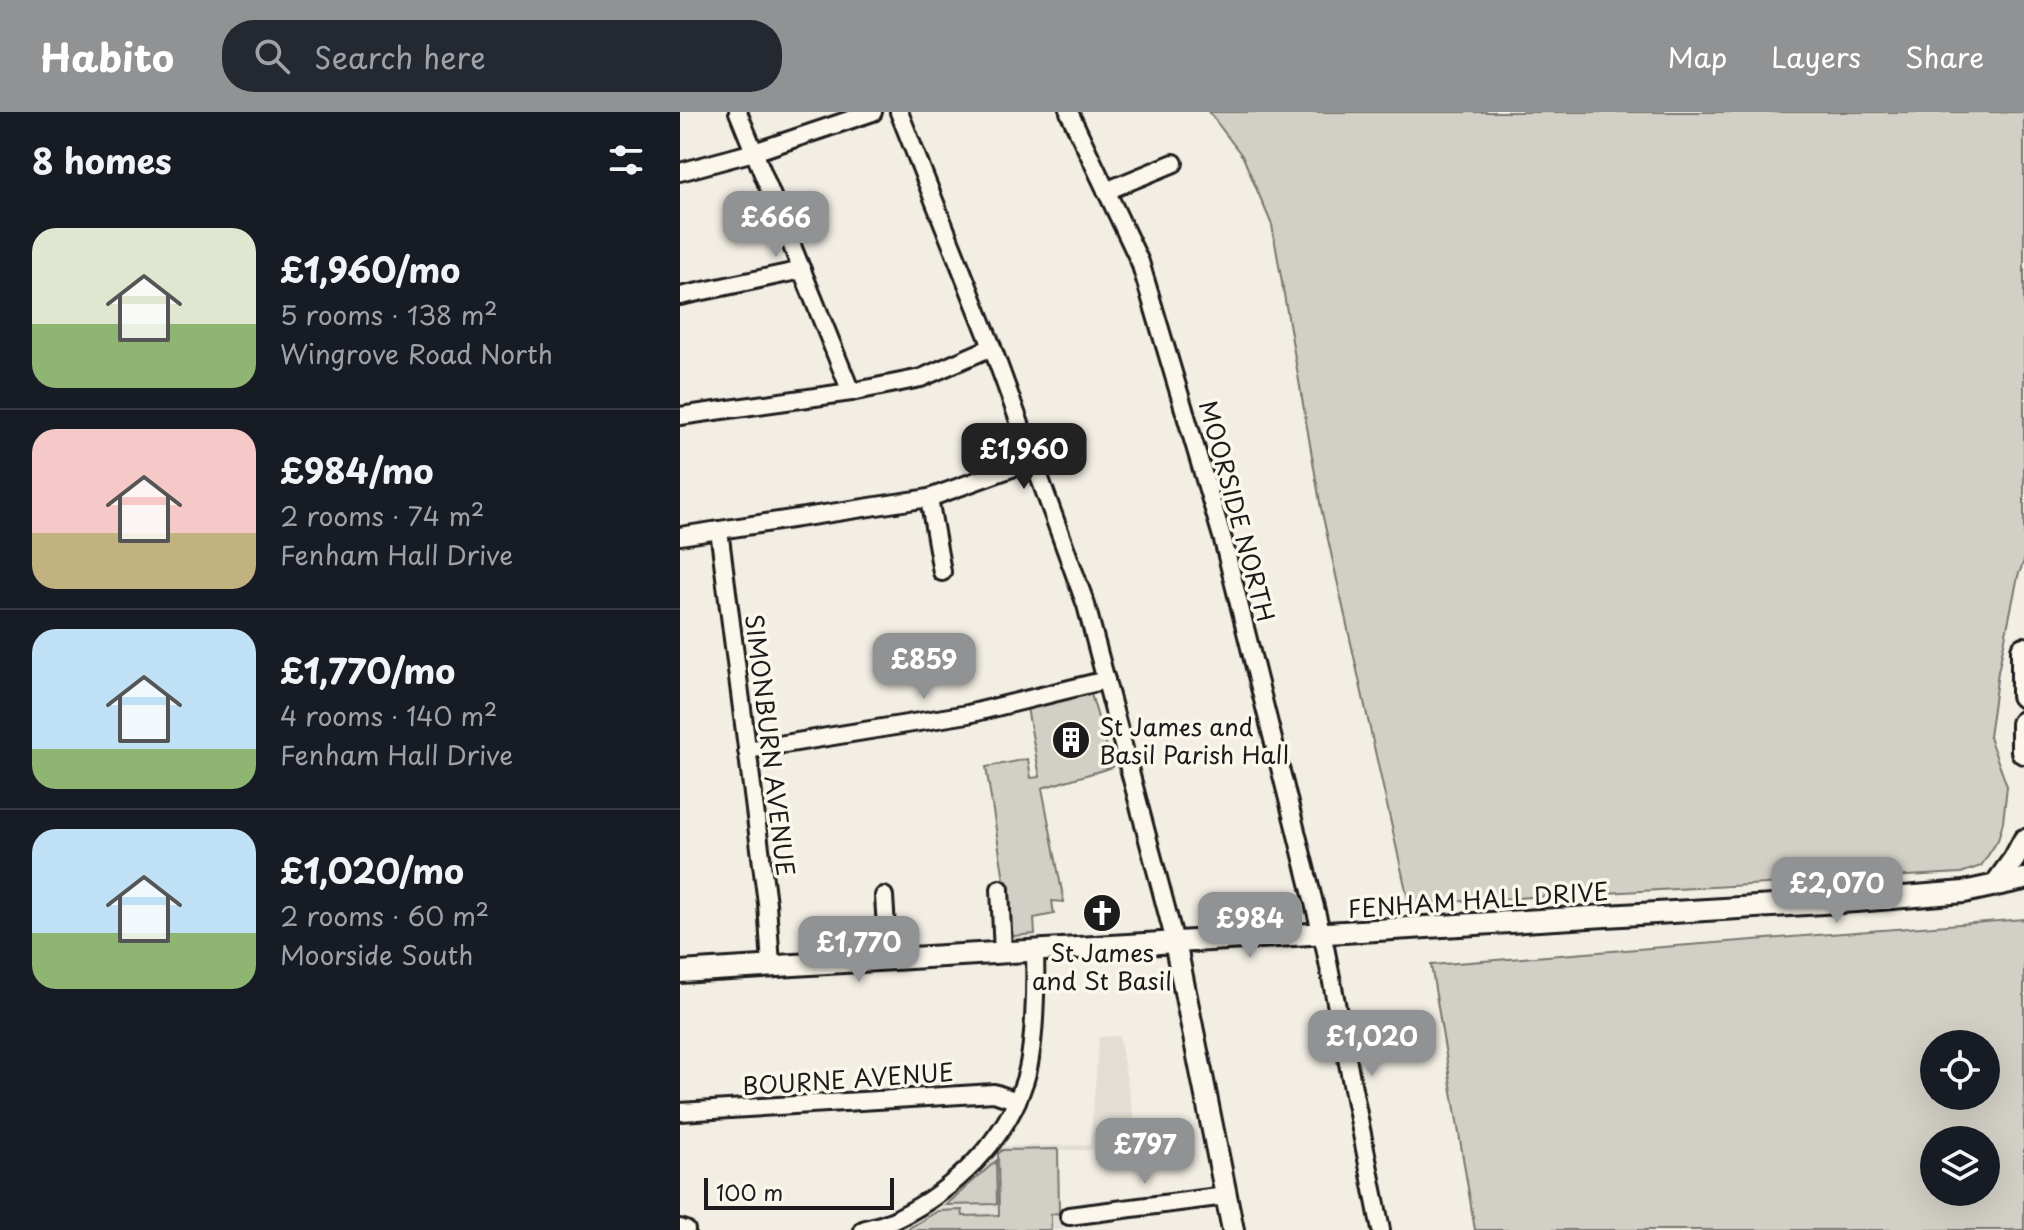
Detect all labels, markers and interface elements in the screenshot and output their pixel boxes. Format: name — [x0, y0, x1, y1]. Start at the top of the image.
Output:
search box — [222, 20, 782, 92]
text: Habito — [40, 28, 174, 85]
icon: search — [250, 34, 294, 78]
text: Search here — [314, 34, 486, 79]
text: Map — [1667, 35, 1727, 78]
text: Layers — [1771, 35, 1861, 78]
text: Share — [1905, 35, 1984, 78]
text: 8 homes — [32, 134, 172, 186]
icon: filters — [604, 138, 648, 182]
pin: £666 — [729, 191, 823, 259]
text: £666 — [741, 197, 811, 236]
text: £1,960/mo — [280, 243, 460, 295]
icon: home — [96, 260, 192, 356]
text: 5 rooms · 138 m² — [280, 295, 498, 334]
text: Wingrove Road North — [280, 334, 553, 373]
street label: MOORSIDE NORTH — [1191, 396, 1285, 626]
pin: £1,960 — [959, 423, 1089, 491]
text: £1,960 — [979, 429, 1069, 468]
text: £984/mo — [280, 444, 434, 496]
icon: home — [96, 461, 192, 557]
text: 2 rooms · 74 m² — [280, 496, 484, 535]
text: Fenham Hall Drive — [280, 535, 513, 574]
street label: SIMONBURN AVENUE — [737, 612, 805, 878]
pin: £859 — [877, 633, 971, 701]
text: £859 — [891, 639, 957, 678]
text: £1,770/mo — [280, 644, 455, 696]
icon: home — [96, 661, 192, 757]
text: 4 rooms · 140 m² — [280, 696, 498, 735]
place label: St James and Basil Parish Hall — [1099, 708, 1289, 772]
building icon: St James and Basil Parish Hall — [1050, 719, 1092, 761]
text: Fenham Hall Drive — [280, 735, 513, 774]
text: £1,020/mo — [280, 844, 464, 896]
pin: £2,070 — [1772, 857, 1902, 925]
icon: home — [96, 861, 192, 957]
text: £2,070 — [1790, 863, 1884, 902]
street label: FENHAM HALL DRIVE — [1346, 872, 1610, 926]
church icon: St James and St Basil — [1081, 892, 1123, 934]
pin: £984 — [1203, 892, 1297, 960]
text: 2 rooms · 60 m² — [280, 896, 489, 935]
text: £984 — [1216, 898, 1284, 937]
pin: £1,770 — [794, 916, 924, 984]
text: £1,770 — [816, 922, 902, 961]
place label: St James and St Basil — [1032, 934, 1172, 998]
text: Moorside South — [280, 935, 473, 974]
pin: £1,020 — [1307, 1010, 1437, 1078]
text: £1,020 — [1326, 1016, 1418, 1055]
map controls — [1920, 1030, 2000, 1206]
button: locate — [1920, 1030, 2000, 1110]
street label: BOURNE AVENUE — [741, 1053, 955, 1103]
pin: £797 — [1098, 1118, 1192, 1186]
text: £797 — [1113, 1124, 1177, 1163]
button: layers — [1920, 1126, 2000, 1206]
scale bar — [704, 1174, 894, 1210]
text: 100 m — [716, 1175, 783, 1208]

